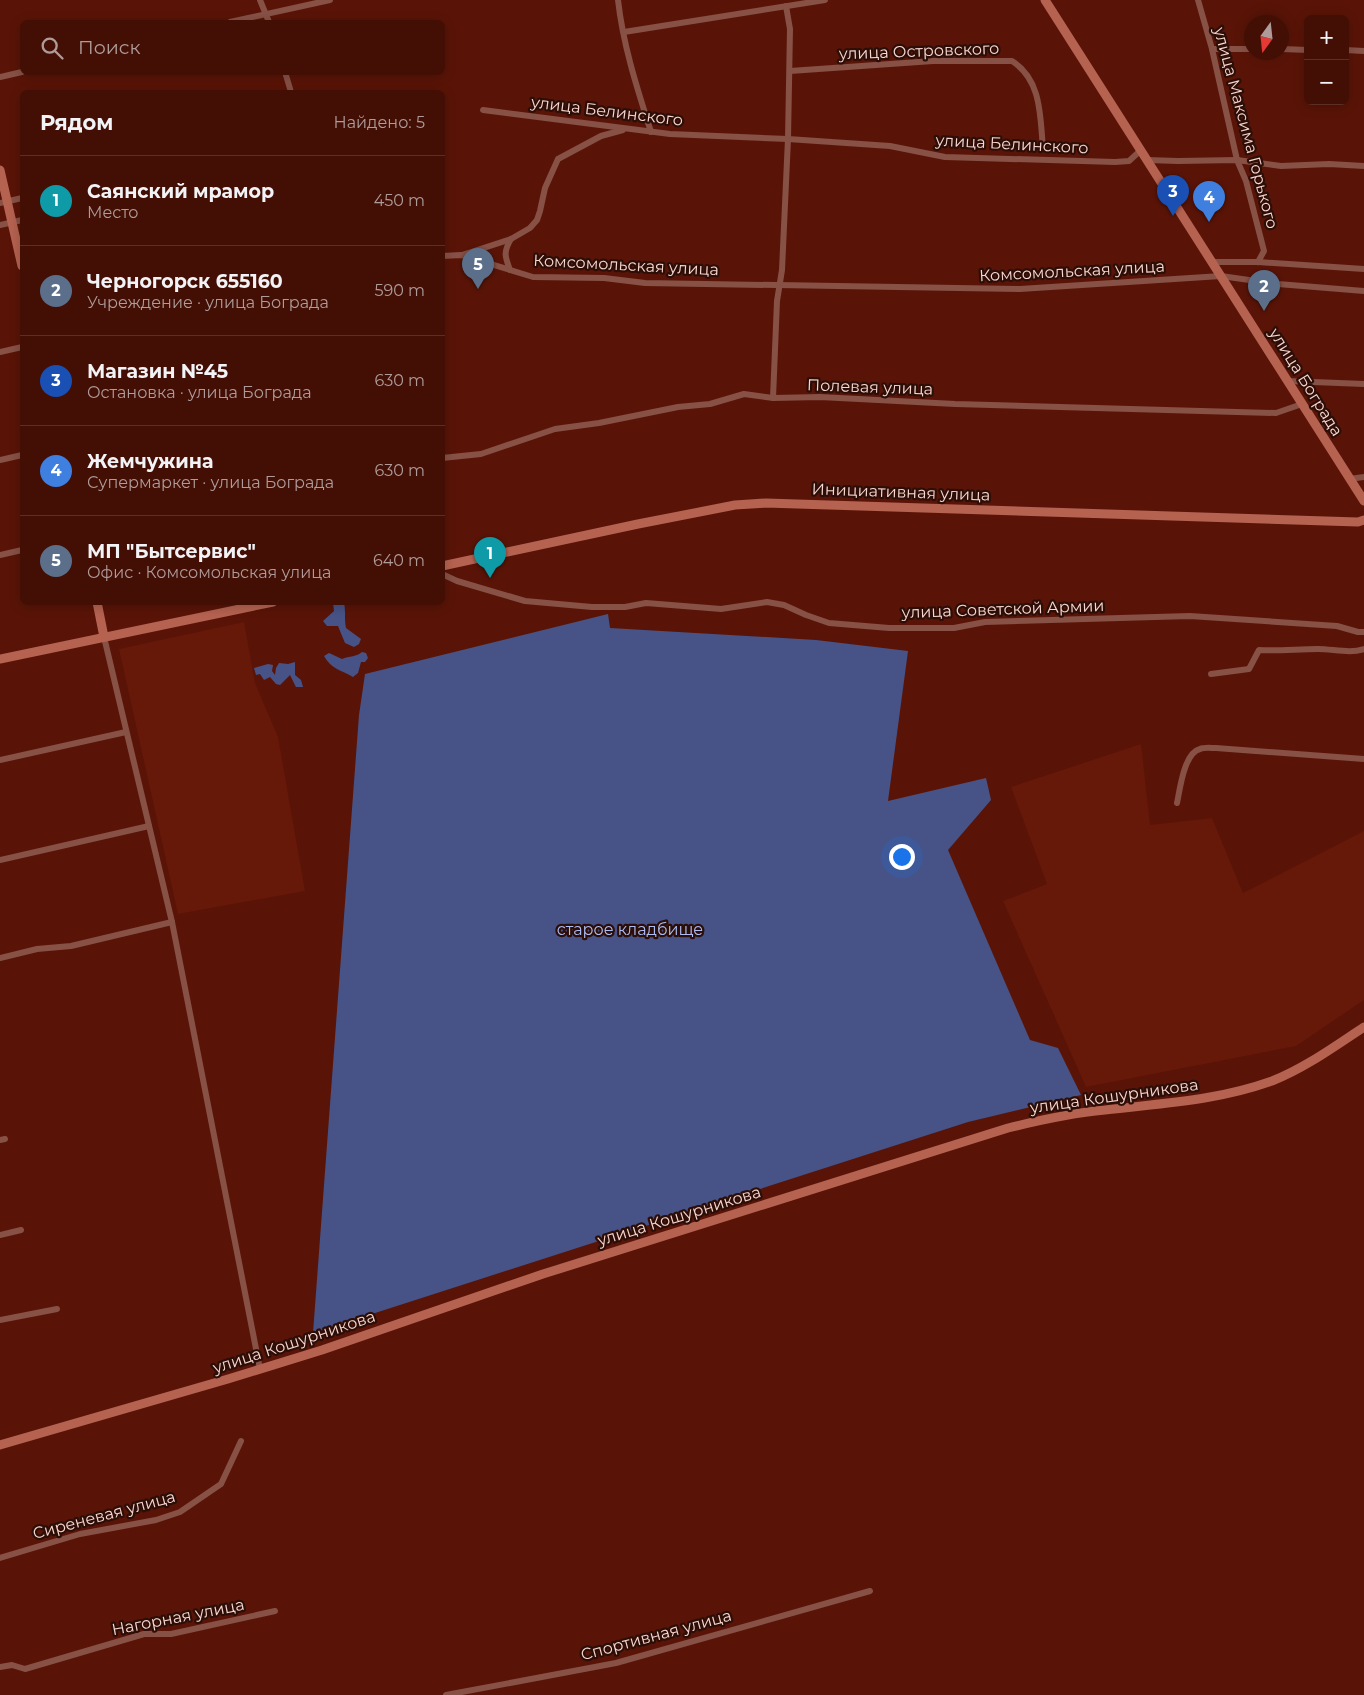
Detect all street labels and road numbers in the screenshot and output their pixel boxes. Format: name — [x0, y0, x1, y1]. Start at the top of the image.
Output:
street label: улица Максима Горького — [1210, 24, 1282, 231]
street label: улица Островского — [837, 39, 1000, 63]
street label: улица Белинского — [529, 92, 684, 130]
street label: улица Белинского — [934, 130, 1089, 157]
street label: Комсомольская улица — [533, 251, 719, 279]
street label: Комсомольская улица — [979, 257, 1165, 285]
street label: улица Бограда — [1265, 324, 1347, 439]
street label: Полевая улица — [807, 375, 933, 399]
street label: Инициативная улица — [811, 479, 991, 505]
street label: улица Советской Армии — [900, 596, 1105, 622]
street label: улица Кошурникова — [1028, 1075, 1199, 1117]
street label: улица Кошурникова — [594, 1182, 763, 1250]
street label: улица Кошурникова — [209, 1307, 378, 1378]
street label: Сиреневая улица — [31, 1487, 177, 1543]
street label: Нагорная улица — [110, 1595, 246, 1639]
street label: Спортивная улица — [579, 1606, 733, 1664]

